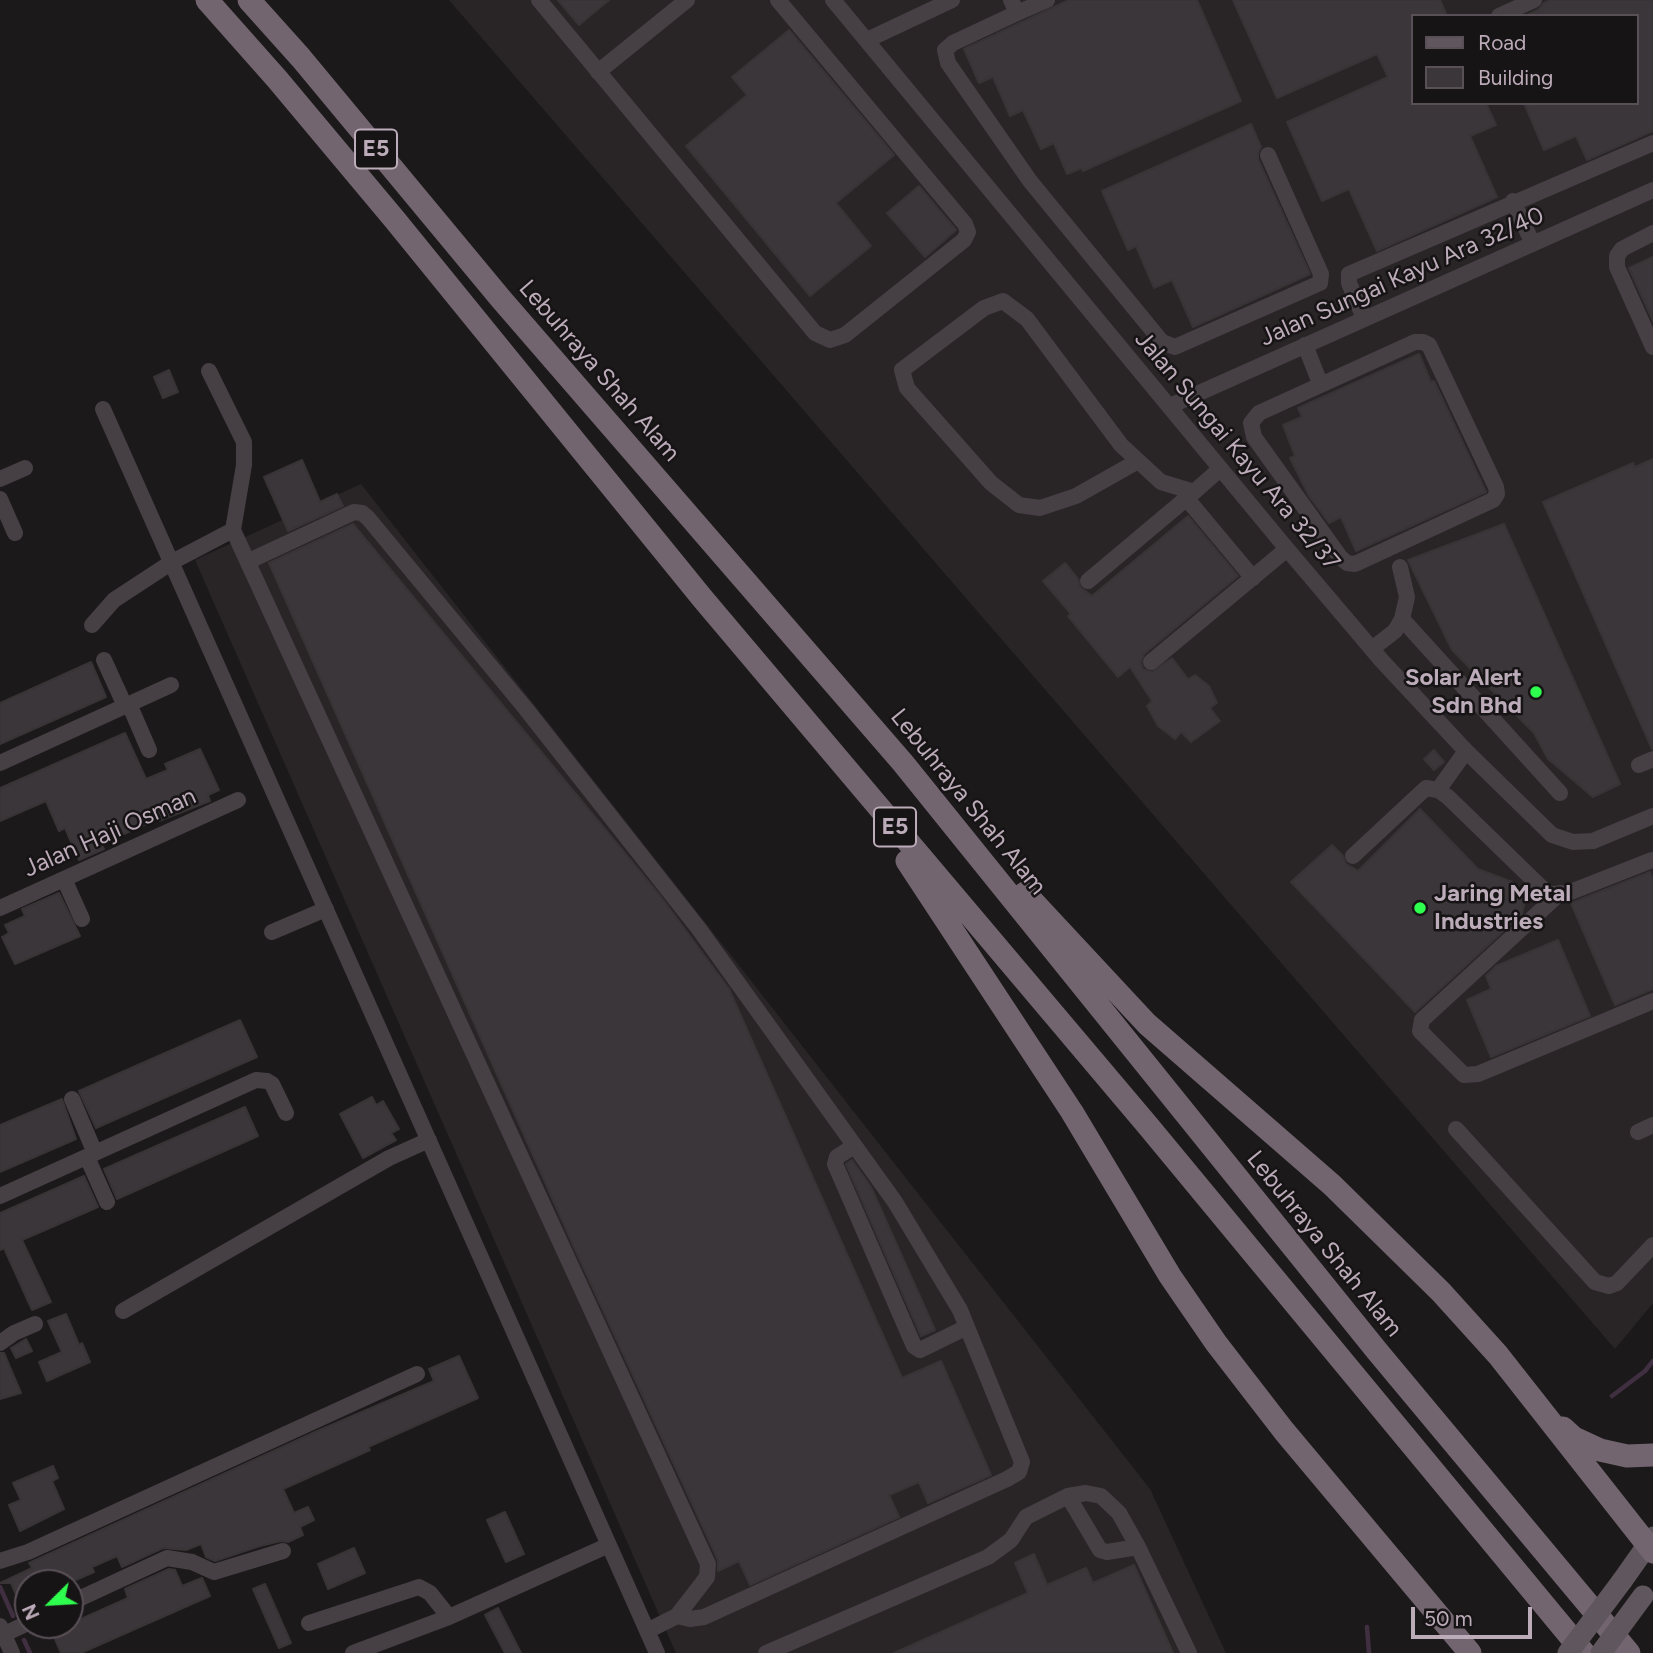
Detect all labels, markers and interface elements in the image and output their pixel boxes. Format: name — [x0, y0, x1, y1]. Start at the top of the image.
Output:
legend — [1412, 14, 1639, 105]
text: Road — [1478, 30, 1526, 55]
text: Building — [1478, 65, 1553, 90]
road number: E5 — [355, 130, 397, 168]
street label: Jalan Sungai Kayu Ara 32/40 — [1256, 201, 1548, 353]
street label: Lebuhraya Shah Alam — [512, 274, 686, 468]
street label: Jalan Sungai Kayu Ara 32/37 — [1128, 325, 1346, 577]
place label: Solar Alert Sdn Bhd — [1405, 664, 1522, 720]
marker: Solar Alert Sdn Bhd — [1528, 684, 1544, 700]
street label: Lebuhraya Shah Alam — [884, 703, 1052, 901]
street label: Jalan Haji Osman — [19, 782, 201, 884]
road number: E5 — [874, 807, 916, 846]
place label: Jaring Metal Industries — [1434, 880, 1571, 936]
marker: Jaring Metal Industries — [1412, 900, 1428, 916]
street label: Lebuhraya Shah Alam — [1240, 1145, 1408, 1343]
north arrow — [14, 1569, 84, 1639]
scale bar — [1415, 1594, 1536, 1638]
text: N — [18, 1601, 45, 1623]
text: 50 m — [1424, 1606, 1473, 1631]

